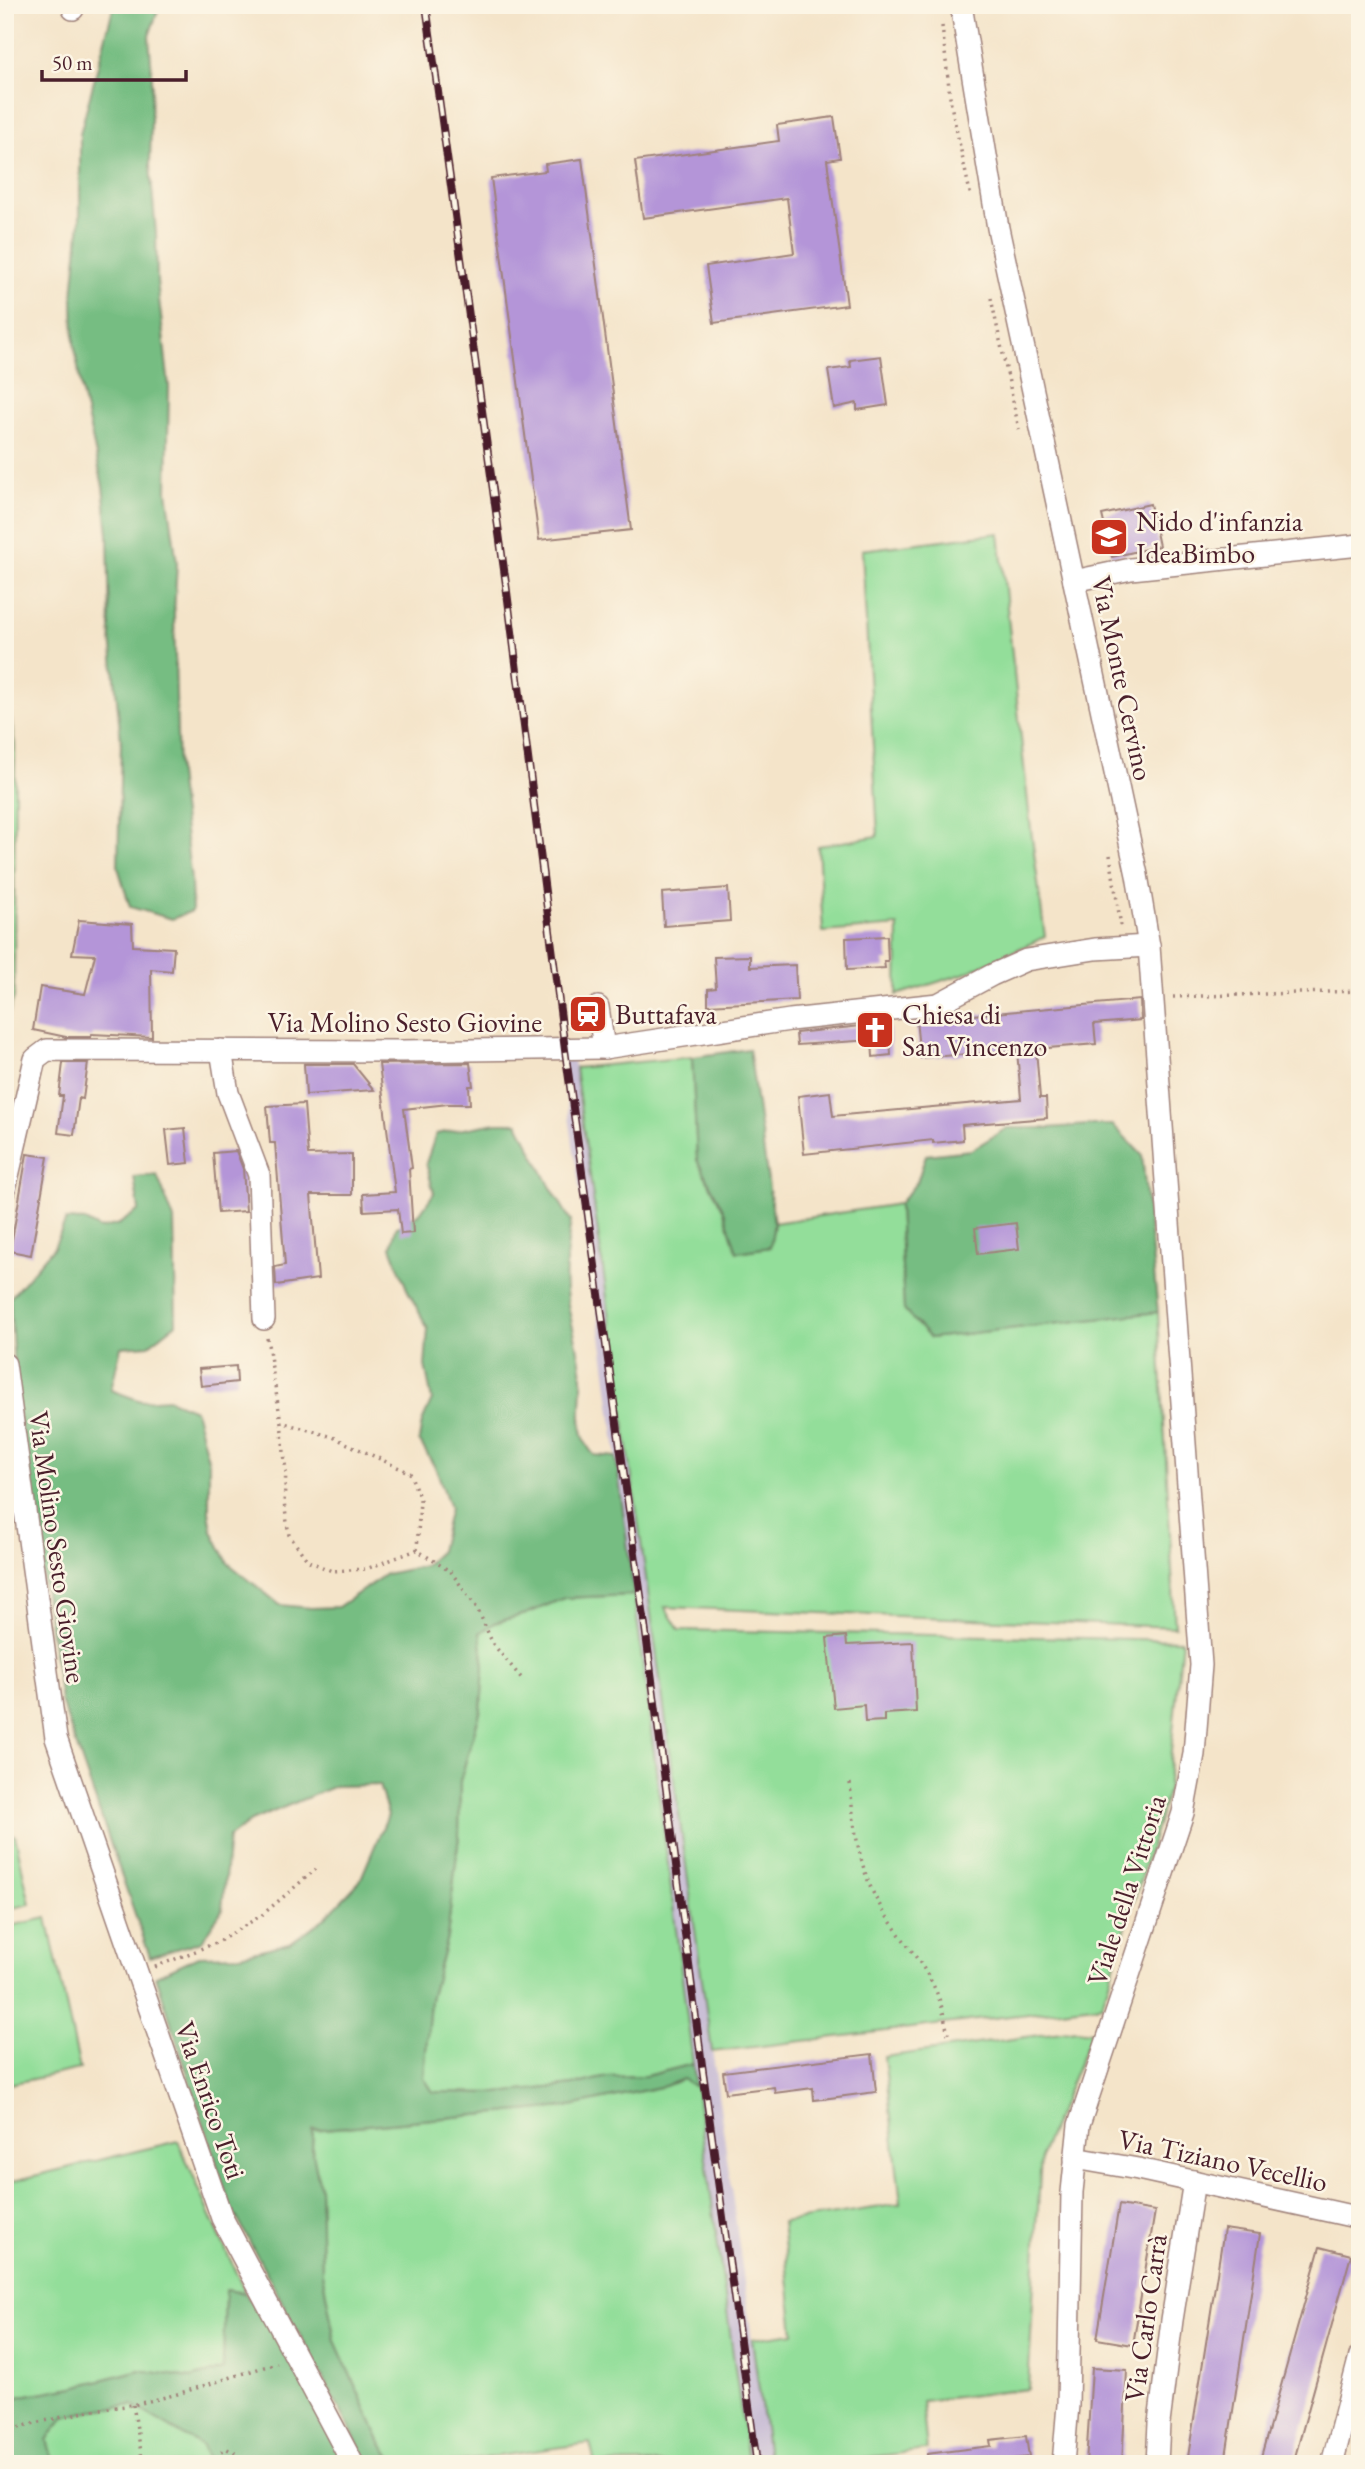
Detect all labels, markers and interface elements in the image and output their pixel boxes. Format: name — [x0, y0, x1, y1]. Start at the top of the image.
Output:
scale bar — [42, 38, 186, 82]
text: 50 m — [52, 49, 93, 76]
place label: Nido d'infanzia IdeaBimbo — [1136, 503, 1304, 571]
school or university icon: Nido d'infanzia IdeaBimbo — [1088, 516, 1130, 558]
street label: Via Monte Cervino — [1084, 572, 1162, 784]
station icon: Buttafava — [567, 993, 609, 1035]
place label: Buttafava — [615, 996, 718, 1032]
place label: Chiesa di San Vincenzo — [902, 996, 1047, 1064]
street label: Via Molino Sesto Giovine — [268, 1004, 542, 1040]
church icon: Chiesa di San Vincenzo — [854, 1009, 896, 1051]
street label: Via Molino Sesto Giovine — [21, 1409, 95, 1686]
street label: Viale della Vittoria — [1078, 1789, 1174, 1990]
street label: Via Enrico Toti — [167, 2016, 255, 2184]
street label: Via Tiziano Vecellio — [1115, 2120, 1331, 2200]
street label: Via Carlo Carrà — [1115, 2231, 1175, 2404]

